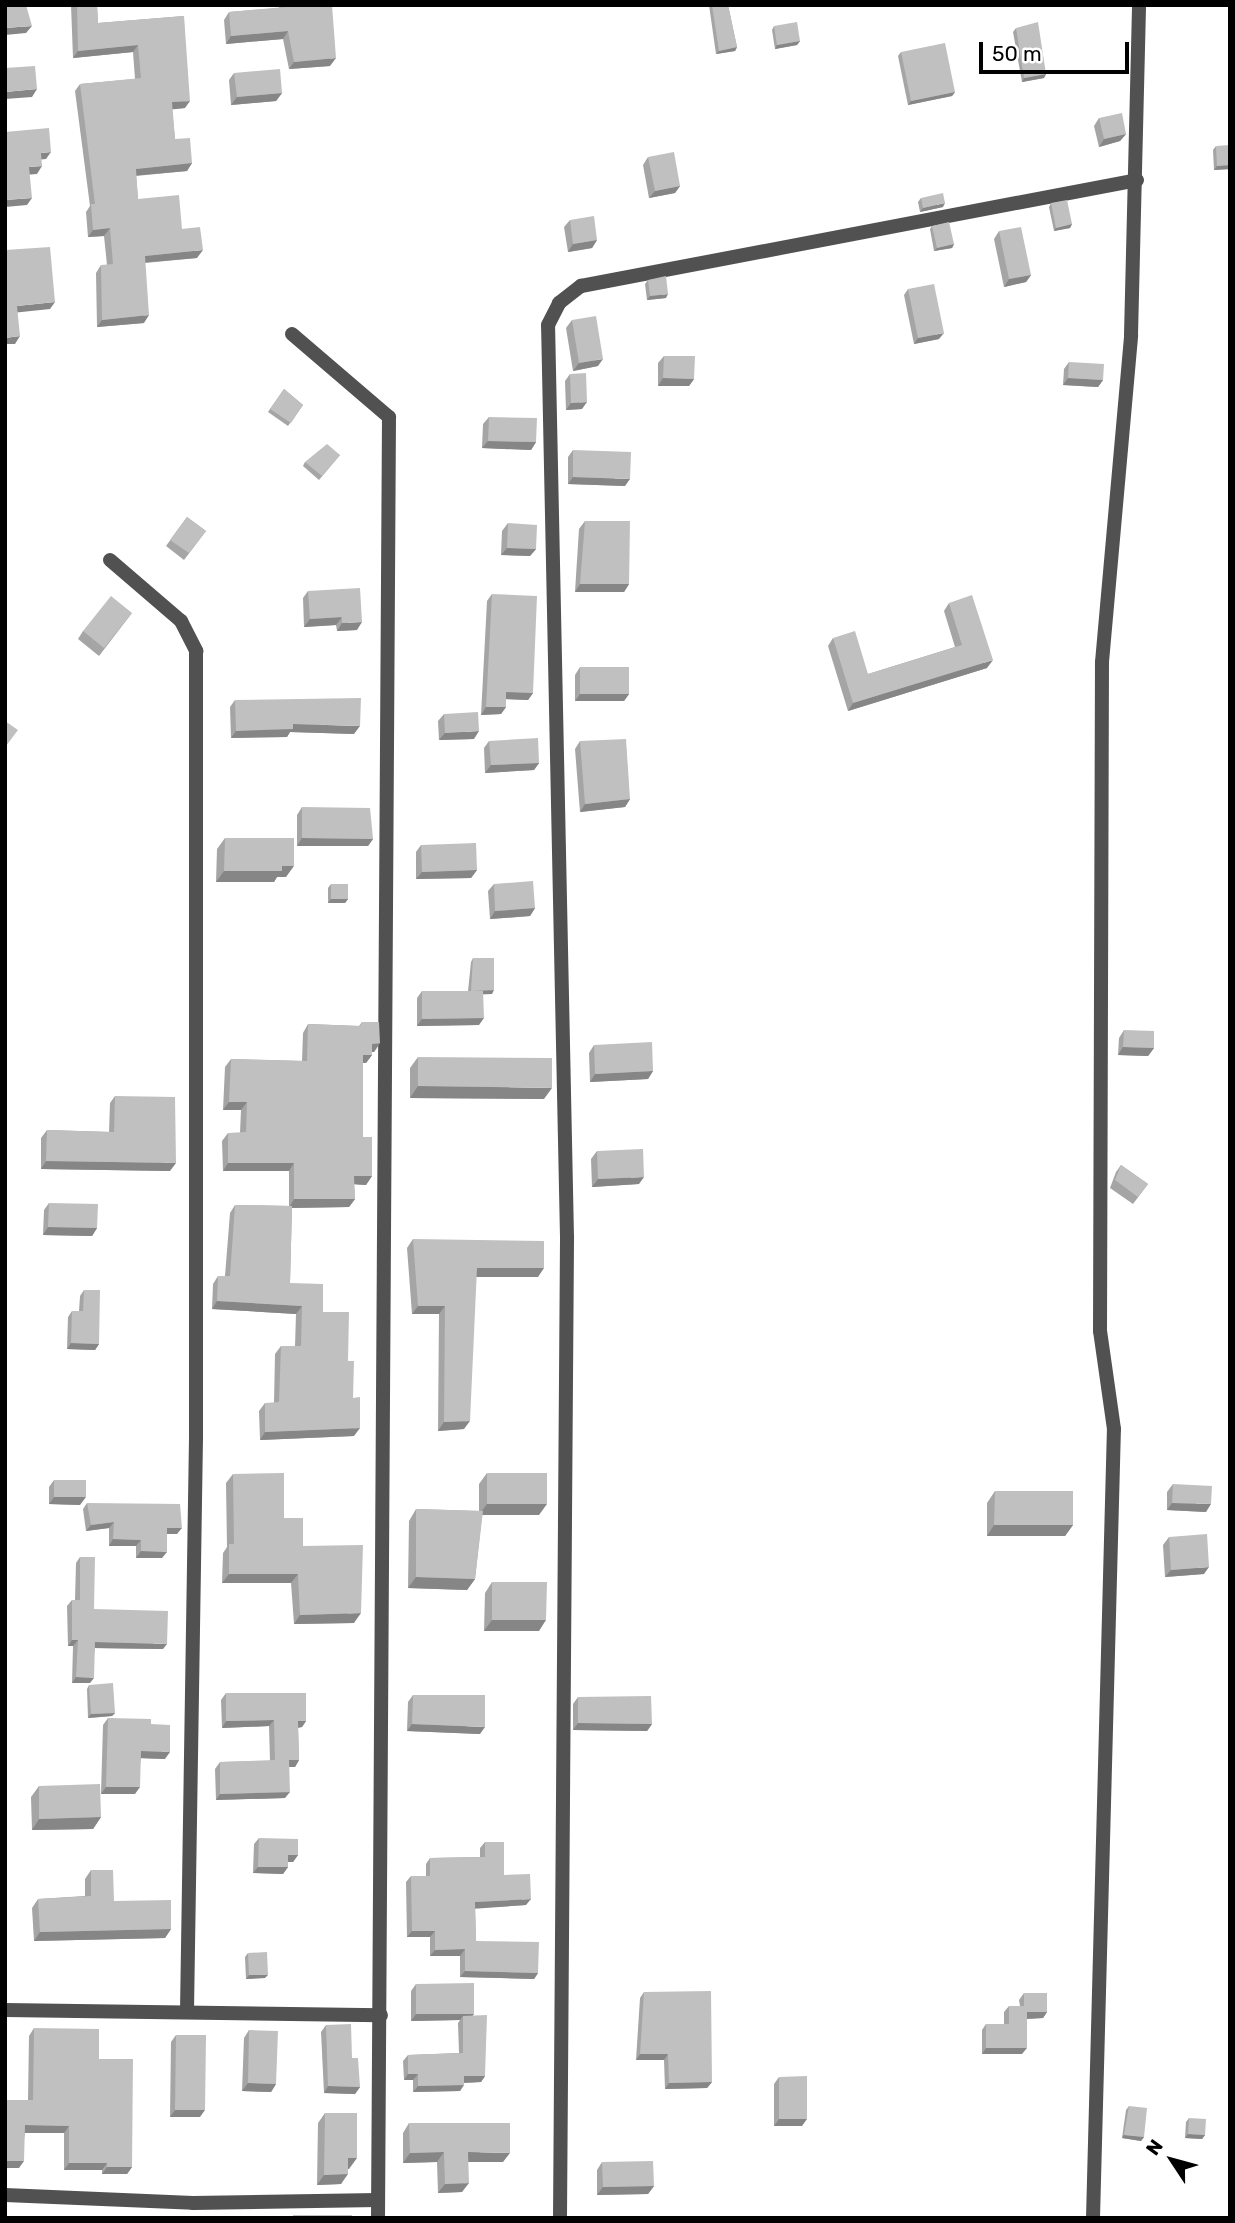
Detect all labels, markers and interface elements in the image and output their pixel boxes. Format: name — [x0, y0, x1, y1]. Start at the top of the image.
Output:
scale bar — [983, 28, 1134, 72]
text: 50 m — [992, 41, 1042, 66]
north arrow — [1137, 2125, 1207, 2195]
text: N — [1141, 2135, 1168, 2160]

